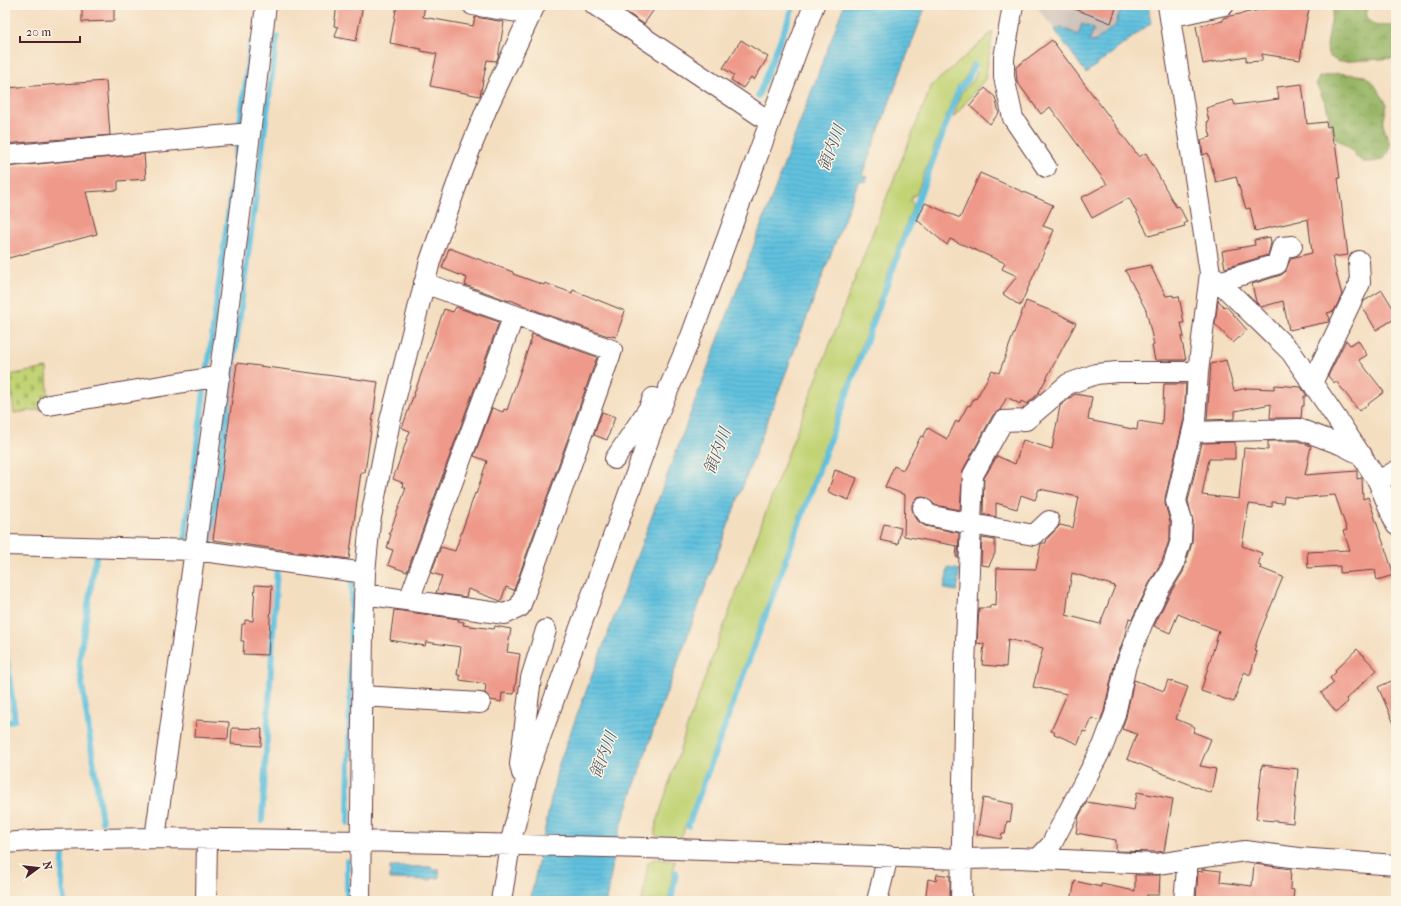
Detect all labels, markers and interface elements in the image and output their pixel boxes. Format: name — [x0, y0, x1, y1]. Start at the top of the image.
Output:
scale bar — [20, 18, 80, 44]
text: 20 m — [26, 25, 51, 39]
water label: 領内川 — [814, 120, 849, 174]
water label: 領内川 — [700, 423, 735, 477]
water label: 領内川 — [586, 727, 621, 781]
north arrow — [18, 848, 58, 888]
text: N — [40, 860, 55, 872]

